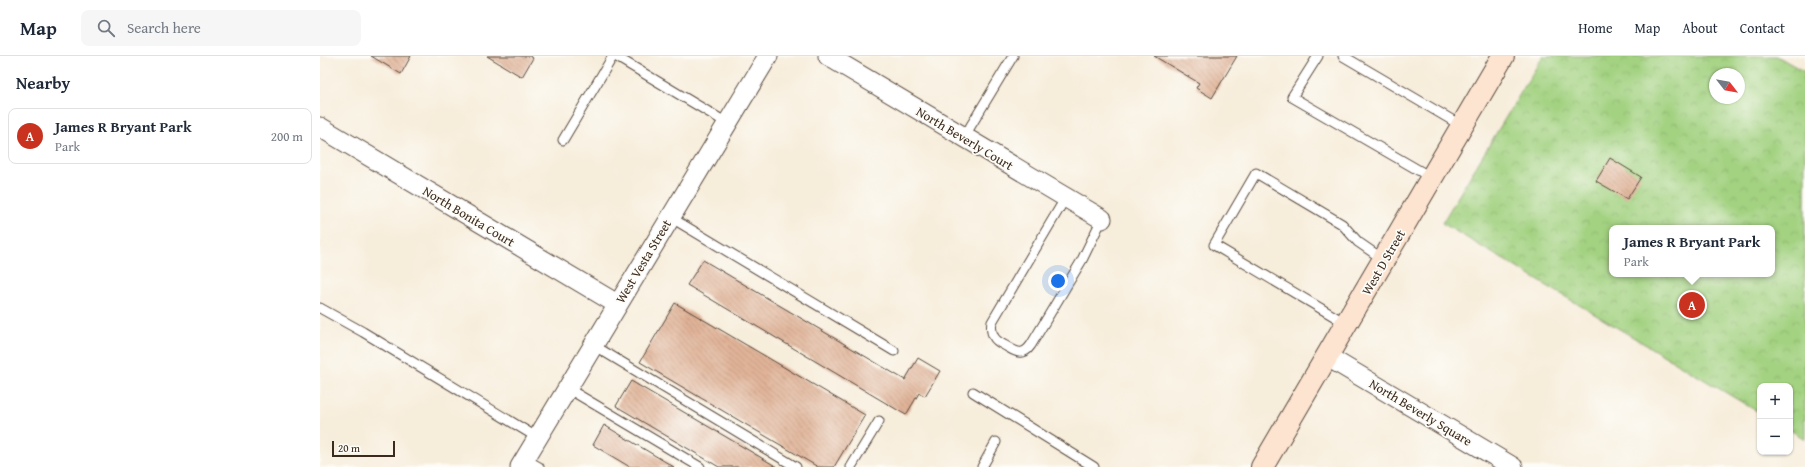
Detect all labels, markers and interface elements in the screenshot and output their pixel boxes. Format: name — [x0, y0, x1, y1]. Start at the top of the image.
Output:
search box — [81, 10, 361, 46]
text: Map — [20, 14, 57, 42]
icon: search — [95, 17, 117, 39]
text: Search here — [127, 17, 201, 38]
text: Home — [1578, 18, 1613, 38]
text: Map — [1635, 18, 1660, 38]
text: About — [1682, 18, 1718, 38]
text: Contact — [1740, 18, 1785, 38]
north arrow — [1709, 68, 1745, 104]
text: Nearby — [16, 70, 70, 95]
street label: North Beverly Court — [913, 102, 1017, 175]
text: James R Bryant Park — [55, 116, 191, 137]
text: A — [26, 127, 34, 146]
text: 200 m — [271, 127, 303, 146]
text: Park — [55, 137, 80, 156]
street label: North Bonita Court — [419, 181, 519, 252]
street label: West Vesta Street — [611, 215, 676, 307]
popup — [1609, 225, 1775, 277]
street label: West D Street — [1357, 226, 1410, 299]
text: James R Bryant Park — [1624, 231, 1760, 252]
text: Park — [1624, 252, 1649, 271]
your location — [1048, 271, 1068, 291]
pin: A — [1679, 290, 1705, 320]
street label: North Beverly Square — [1366, 374, 1476, 451]
map controls — [1757, 383, 1793, 455]
button: + — [1757, 383, 1793, 419]
button: − — [1757, 419, 1793, 455]
scale bar — [332, 439, 395, 458]
text: 20 m — [338, 440, 360, 456]

